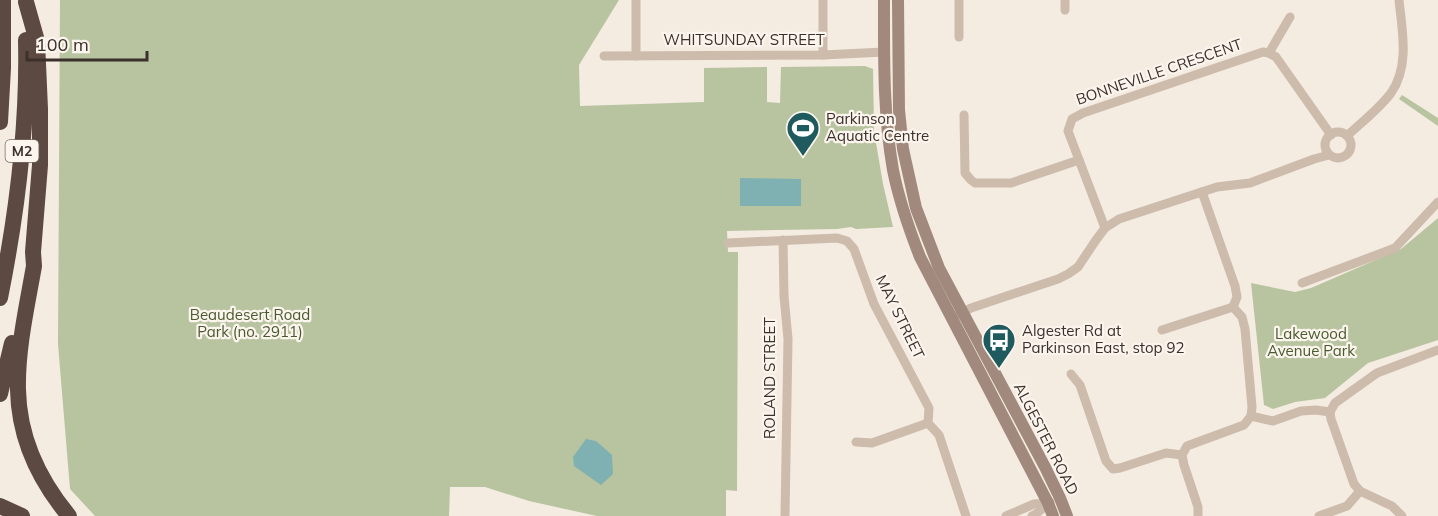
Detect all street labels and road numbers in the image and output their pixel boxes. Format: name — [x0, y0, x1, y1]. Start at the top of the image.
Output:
street label: WHITSUNDAY STREET — [663, 30, 825, 49]
street label: BONNEVILLE CRESCENT — [1073, 34, 1244, 109]
road number: M2 — [5, 140, 38, 162]
street label: MAY STREET — [872, 272, 929, 362]
street label: ROLAND STREET — [760, 317, 779, 439]
street label: ALGESTER ROAD — [1010, 379, 1083, 498]

